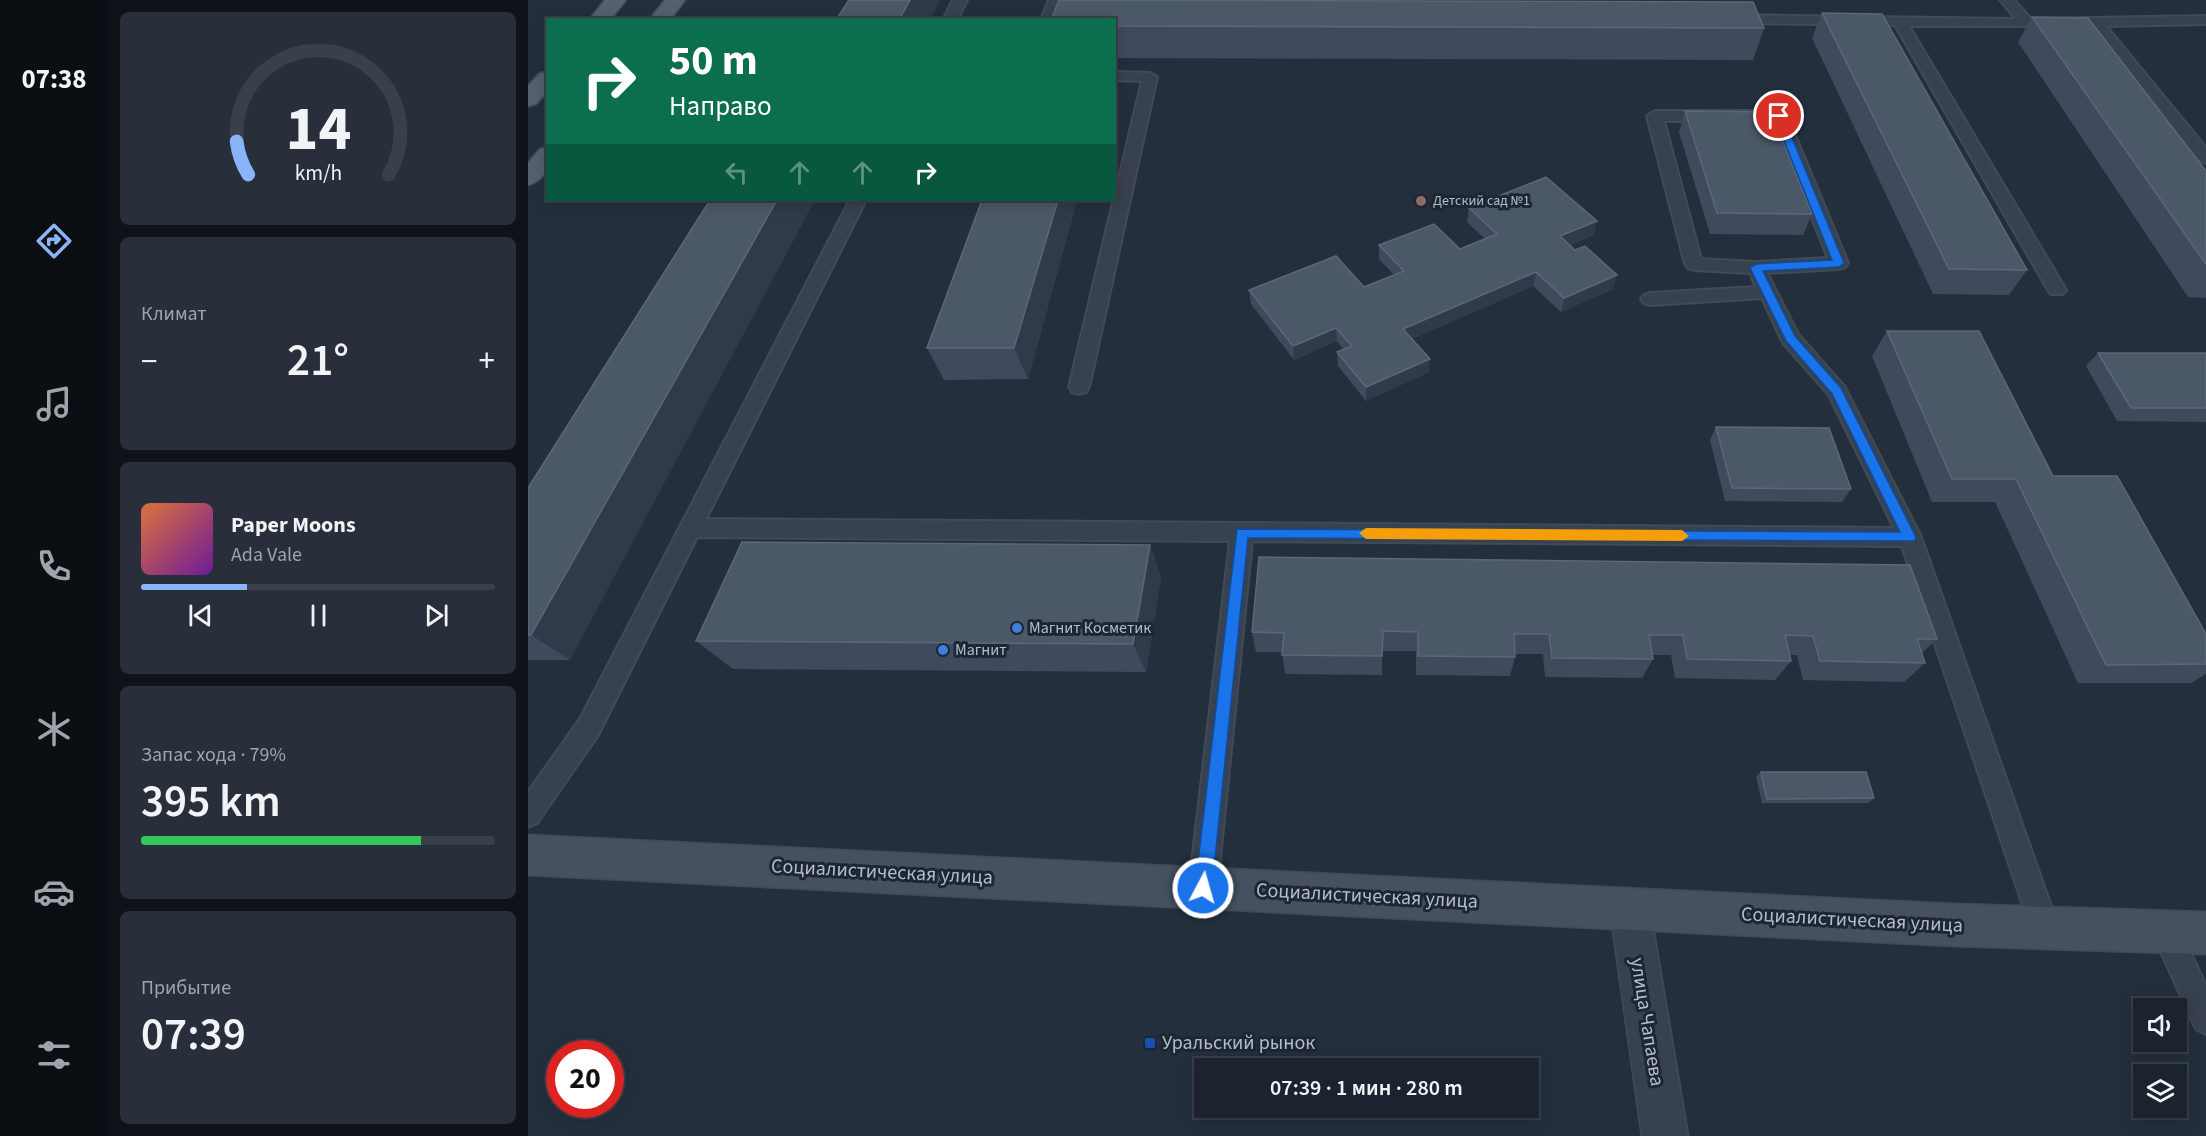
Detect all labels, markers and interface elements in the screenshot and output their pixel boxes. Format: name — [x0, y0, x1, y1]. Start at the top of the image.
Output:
text: 50 m — [669, 31, 758, 91]
icon: right — [570, 42, 648, 120]
text: 07:38 — [21, 60, 87, 99]
text: 14 — [285, 86, 351, 175]
text: Направо — [669, 87, 772, 126]
pin — [1753, 90, 1804, 141]
icon: arrive — [1762, 99, 1795, 132]
icon: left — [720, 156, 753, 189]
icon: ahead — [783, 156, 816, 189]
icon: ahead — [846, 156, 879, 189]
icon: right — [909, 156, 942, 189]
text: km/h — [294, 159, 342, 190]
place label: Детский сад №1 — [1433, 191, 1530, 211]
marker: Детский сад №1 — [1414, 194, 1428, 208]
icon: directions — [33, 220, 75, 262]
text: Климат — [141, 300, 207, 328]
text: 21° — [287, 329, 349, 393]
text: − — [141, 338, 157, 385]
text: + — [479, 338, 495, 385]
icon: music — [33, 383, 75, 425]
text: Paper Moons — [231, 509, 356, 541]
text: Ada Vale — [231, 541, 302, 569]
icon: phone — [33, 545, 75, 587]
icon: previous — [184, 599, 217, 632]
icon: pause — [302, 599, 335, 632]
icon: next — [420, 599, 453, 632]
place label: Магнит Косметик — [1029, 617, 1151, 639]
marker: Магнит Косметик — [1010, 621, 1024, 635]
place label: Магнит — [955, 639, 1007, 661]
marker: Магнит — [936, 643, 950, 657]
icon: climate — [33, 708, 75, 750]
text: Запас хода · 79% — [141, 741, 286, 769]
text: 395 km — [141, 770, 281, 834]
street label: Социалистическая улица — [770, 852, 994, 892]
position arrow — [1171, 856, 1235, 920]
icon: car — [33, 871, 75, 913]
street label: Социалистическая улица — [1255, 876, 1479, 916]
street label: Социалистическая улица — [1740, 900, 1964, 940]
street label: улица Чапаева — [1623, 956, 1671, 1088]
text: Прибытие — [141, 974, 231, 1002]
map controls — [2133, 998, 2187, 1118]
button: sound — [2133, 998, 2187, 1052]
text: 07:39 — [141, 1003, 246, 1067]
place label: Уральский рынок — [1162, 1029, 1315, 1057]
icon: filters — [33, 1034, 75, 1076]
marker: Уральский рынок — [1143, 1036, 1157, 1050]
speed limit sign: 20 — [546, 1040, 624, 1118]
button: layers — [2133, 1064, 2187, 1118]
text: 07:39 · 1 мин · 280 m — [1270, 1072, 1463, 1104]

